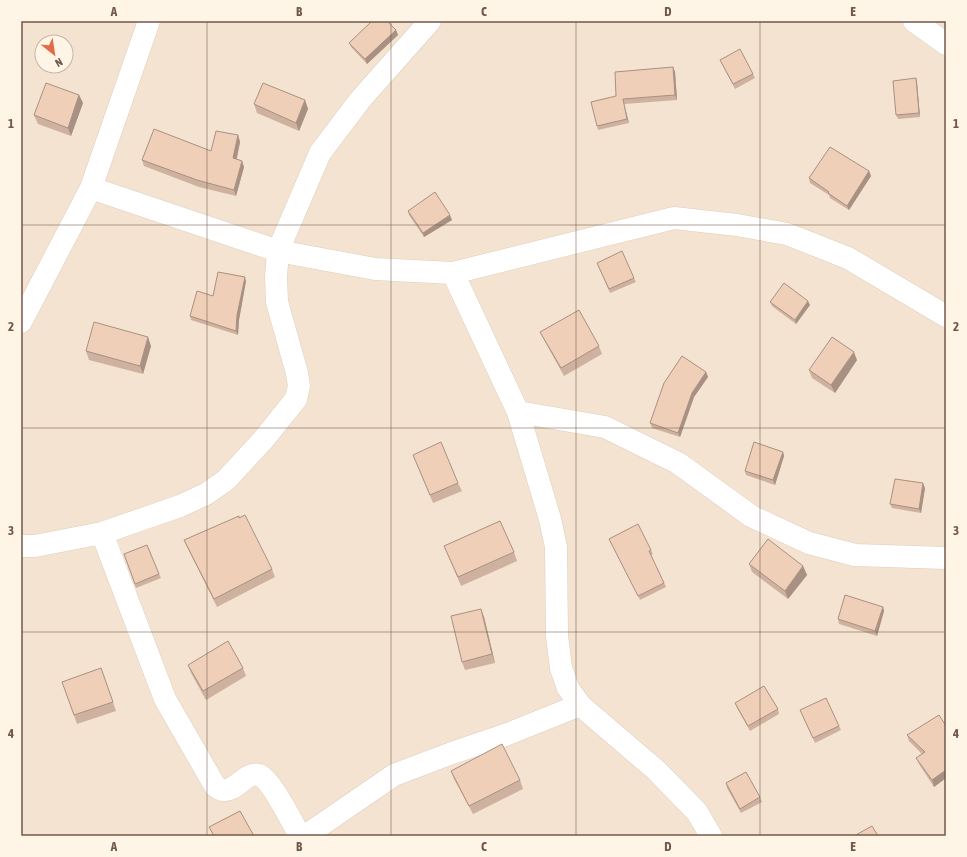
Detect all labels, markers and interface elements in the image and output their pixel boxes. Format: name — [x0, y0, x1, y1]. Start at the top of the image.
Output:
text: A — [110, 4, 118, 19]
text: B — [296, 4, 303, 19]
text: C — [481, 4, 487, 19]
text: D — [664, 4, 672, 19]
text: E — [850, 4, 856, 19]
north arrow — [34, 34, 74, 74]
text: N — [53, 56, 65, 69]
text: 1 — [8, 116, 14, 131]
text: 1 — [953, 116, 959, 131]
text: 2 — [8, 319, 14, 334]
text: 2 — [953, 319, 959, 334]
text: 3 — [8, 523, 14, 538]
text: 3 — [953, 523, 959, 538]
text: 4 — [7, 726, 14, 741]
text: 4 — [952, 726, 959, 741]
text: A — [110, 839, 118, 854]
text: B — [296, 839, 303, 854]
text: C — [481, 839, 487, 854]
text: D — [664, 839, 672, 854]
text: E — [850, 839, 856, 854]

